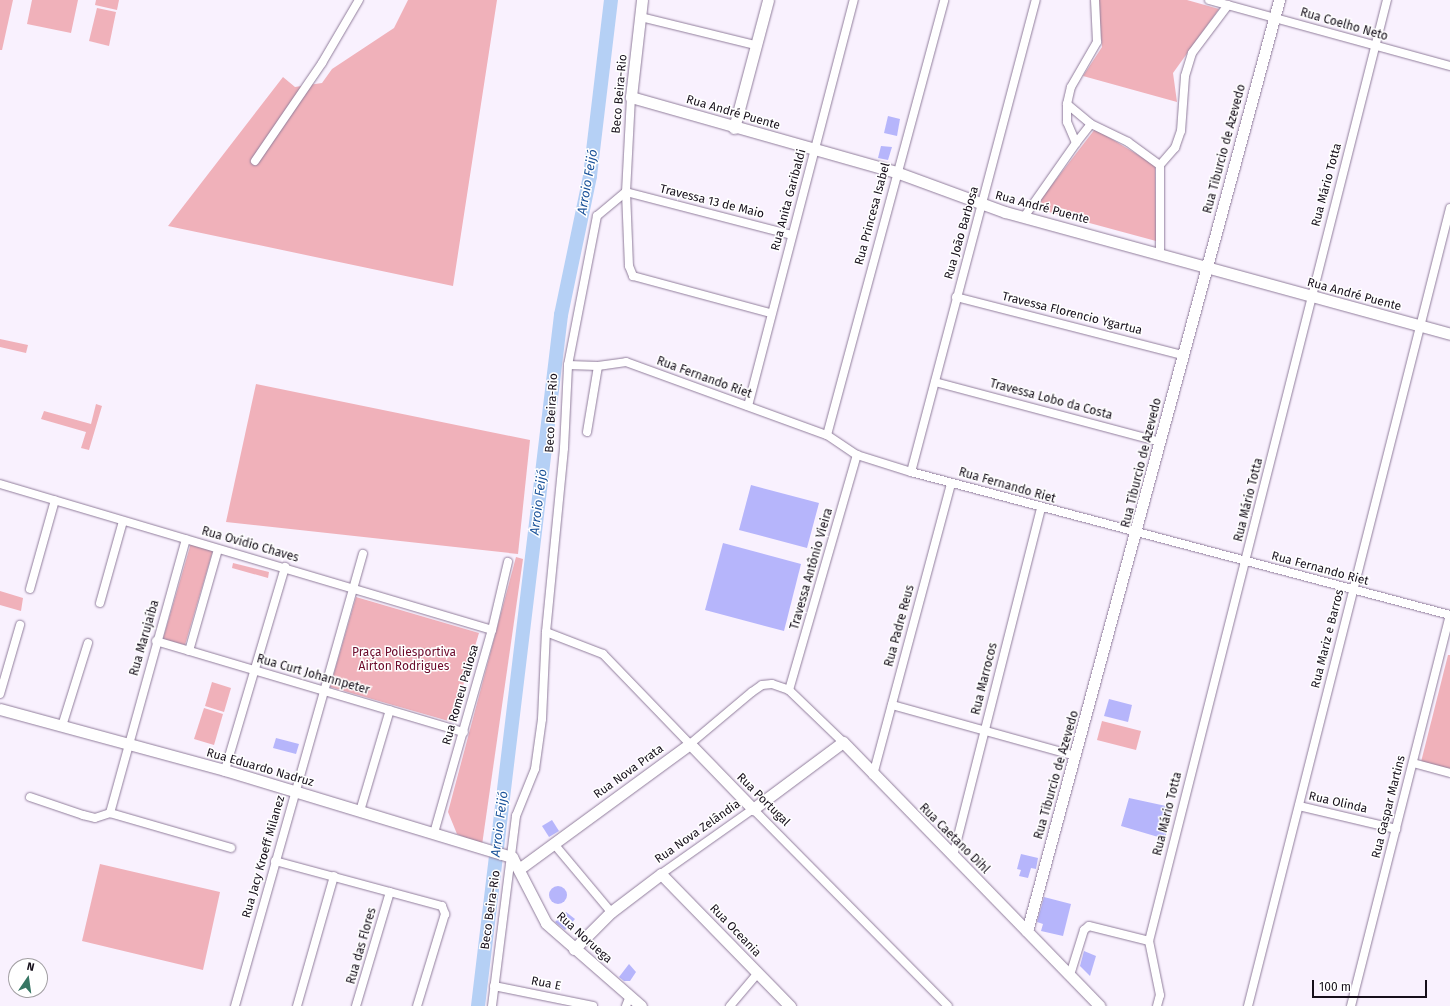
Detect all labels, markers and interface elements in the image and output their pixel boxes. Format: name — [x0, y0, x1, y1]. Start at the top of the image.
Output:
street label: Rua Coelho Neto — [1298, 6, 1390, 44]
street label: Beco Beira-Rio — [609, 54, 631, 134]
street label: Rua Tiburcio de Azevedo — [1201, 83, 1249, 215]
street label: Rua André Puente — [684, 93, 782, 133]
street label: Rua Mário Totta — [1309, 142, 1345, 228]
water label: Arroio Feijó — [575, 148, 601, 216]
street label: Rua Anita Garibaldi — [768, 148, 810, 252]
street label: Rua Princesa Isabel — [852, 161, 894, 267]
street label: Travessa 13 de Maio — [658, 182, 766, 222]
street label: Rua João Barbosa — [942, 185, 982, 281]
street label: Rua André Puente — [993, 189, 1091, 227]
street label: Rua André Puente — [1305, 276, 1403, 314]
street label: Travessa Florencio Ygartua — [1000, 290, 1144, 338]
street label: Rua Fernando Riet — [655, 354, 753, 402]
street label: Beco Beira-Rio — [543, 373, 561, 453]
street label: Travessa Lobo da Costa — [988, 377, 1114, 423]
street label: Rua Tiburcio de Azevedo — [1119, 397, 1165, 529]
street label: Rua Mário Totta — [1232, 457, 1266, 543]
street label: Rua Fernando Riet — [957, 465, 1057, 507]
water label: Arroio Feijó — [527, 468, 551, 536]
street label: Travessa Antônio Vieira — [788, 507, 836, 631]
street label: Rua Ovídio Chaves — [200, 524, 300, 566]
street label: Rua Fernando Riet — [1270, 549, 1370, 589]
street label: Rua Padre Reus — [882, 583, 918, 669]
street label: Rua Mariz e Barros — [1309, 588, 1347, 690]
street label: Rua Marujaíba — [127, 598, 163, 678]
street label: Rua Marrocos — [969, 641, 1001, 717]
street label: Rua Romeu Paliosa — [440, 643, 482, 747]
park label: Praça Poliesportiva Airton Rodrigues — [352, 646, 456, 674]
street label: Rua Curt Johannpeter — [255, 652, 371, 698]
street label: Rua Tiburcio de Azevedo — [1032, 709, 1082, 841]
street label: Rua Nova Prata — [591, 742, 667, 802]
street label: Rua Eduardo Nadruz — [205, 746, 315, 790]
street label: Rua Gaspar Martins — [1369, 754, 1409, 860]
street label: Rua Portugal — [733, 770, 793, 830]
street label: Rua Mário Totta — [1151, 771, 1185, 857]
street label: Rua Olinda — [1307, 789, 1369, 817]
water label: Arroio Feijó — [488, 790, 512, 858]
street label: Rua Jacy Kroeff Milanez — [240, 794, 288, 920]
street label: Rua Nova Zelândia — [652, 797, 744, 867]
street label: Rua Caetano Dihl — [916, 801, 992, 877]
street label: Beco Beira-Rio — [478, 869, 504, 951]
street label: Rua Oceania — [706, 902, 764, 960]
street label: Rua das Flores — [344, 906, 380, 986]
street label: Rua Noruega — [553, 909, 615, 967]
north arrow — [8, 958, 48, 998]
text: N — [26, 960, 36, 974]
scale bar — [1314, 972, 1429, 998]
street label: Rua E — [530, 974, 562, 994]
text: 100 m — [1319, 980, 1351, 994]

